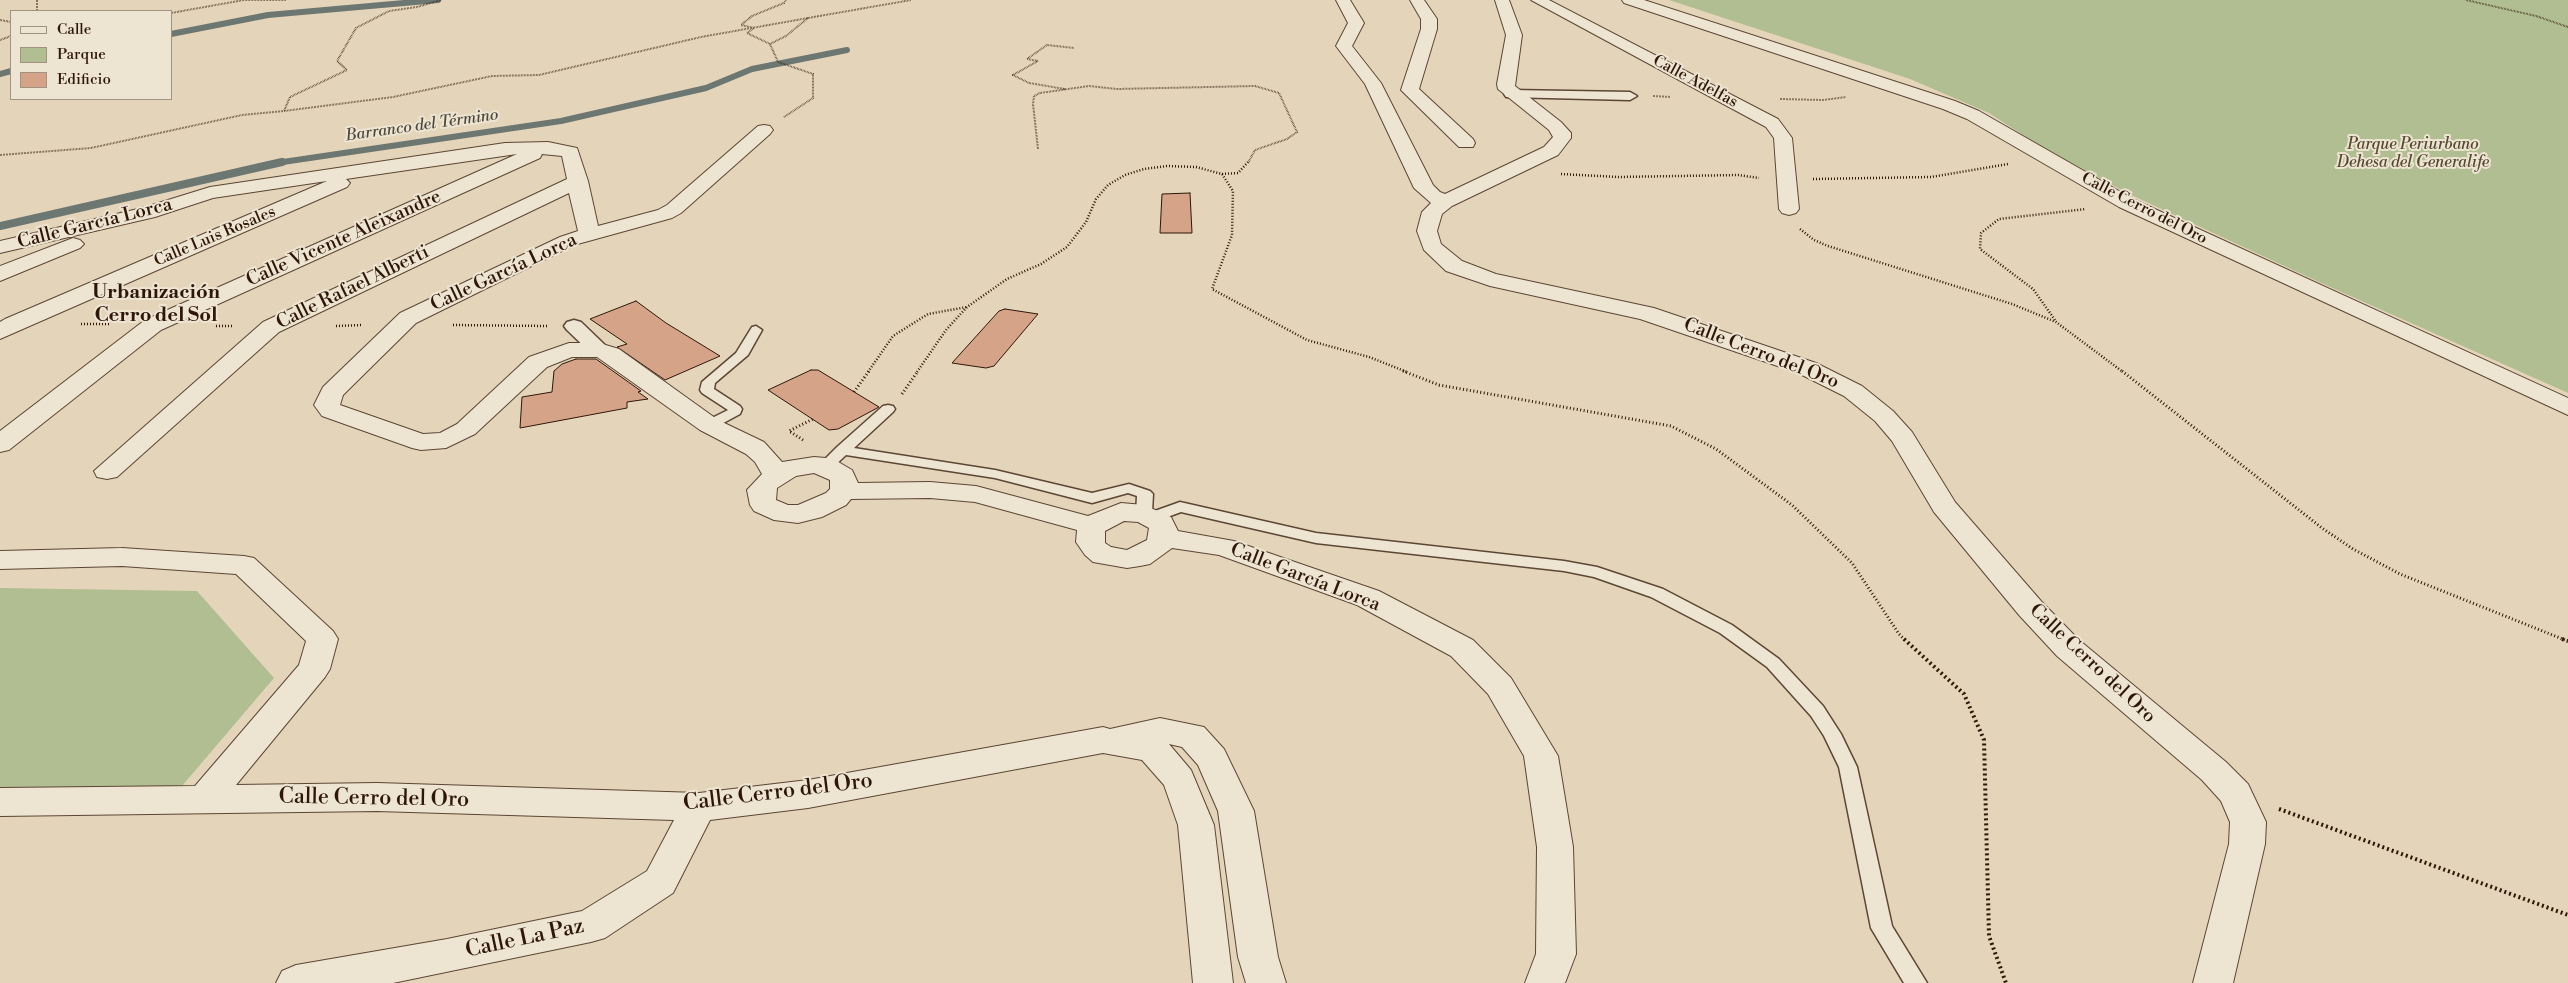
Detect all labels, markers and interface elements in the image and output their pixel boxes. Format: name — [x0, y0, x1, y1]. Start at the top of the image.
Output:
legend — [10, 10, 172, 100]
text: Calle — [57, 20, 91, 39]
text: Parque — [57, 45, 106, 64]
street label: Calle Adelfas — [1649, 52, 1741, 112]
text: Edificio — [57, 70, 111, 89]
water label: Barranco del Término — [344, 106, 500, 146]
park label: Parque Periurbano Dehesa del Generalife — [2337, 135, 2489, 173]
street label: Calle Cerro del Oro — [2078, 169, 2210, 249]
street label: Calle Vicente Aleixandre — [243, 186, 445, 292]
street label: Calle García Lorca — [15, 194, 175, 254]
street label: Calle Luis Rosales — [151, 203, 279, 271]
street label: Calle García Lorca — [427, 229, 581, 317]
street label: Calle Rafael Alberti — [273, 241, 433, 335]
district label: Urbanización Cerro del Sol — [92, 281, 220, 328]
street label: Calle Cerro del Oro — [1680, 314, 1842, 394]
street label: Calle García Lorca — [1227, 539, 1383, 617]
street label: Calle Cerro del Oro — [2024, 600, 2160, 728]
street label: Calle Cerro del Oro — [682, 768, 874, 818]
street label: Calle Cerro del Oro — [278, 784, 470, 814]
street label: Calle La Paz — [463, 914, 587, 964]

